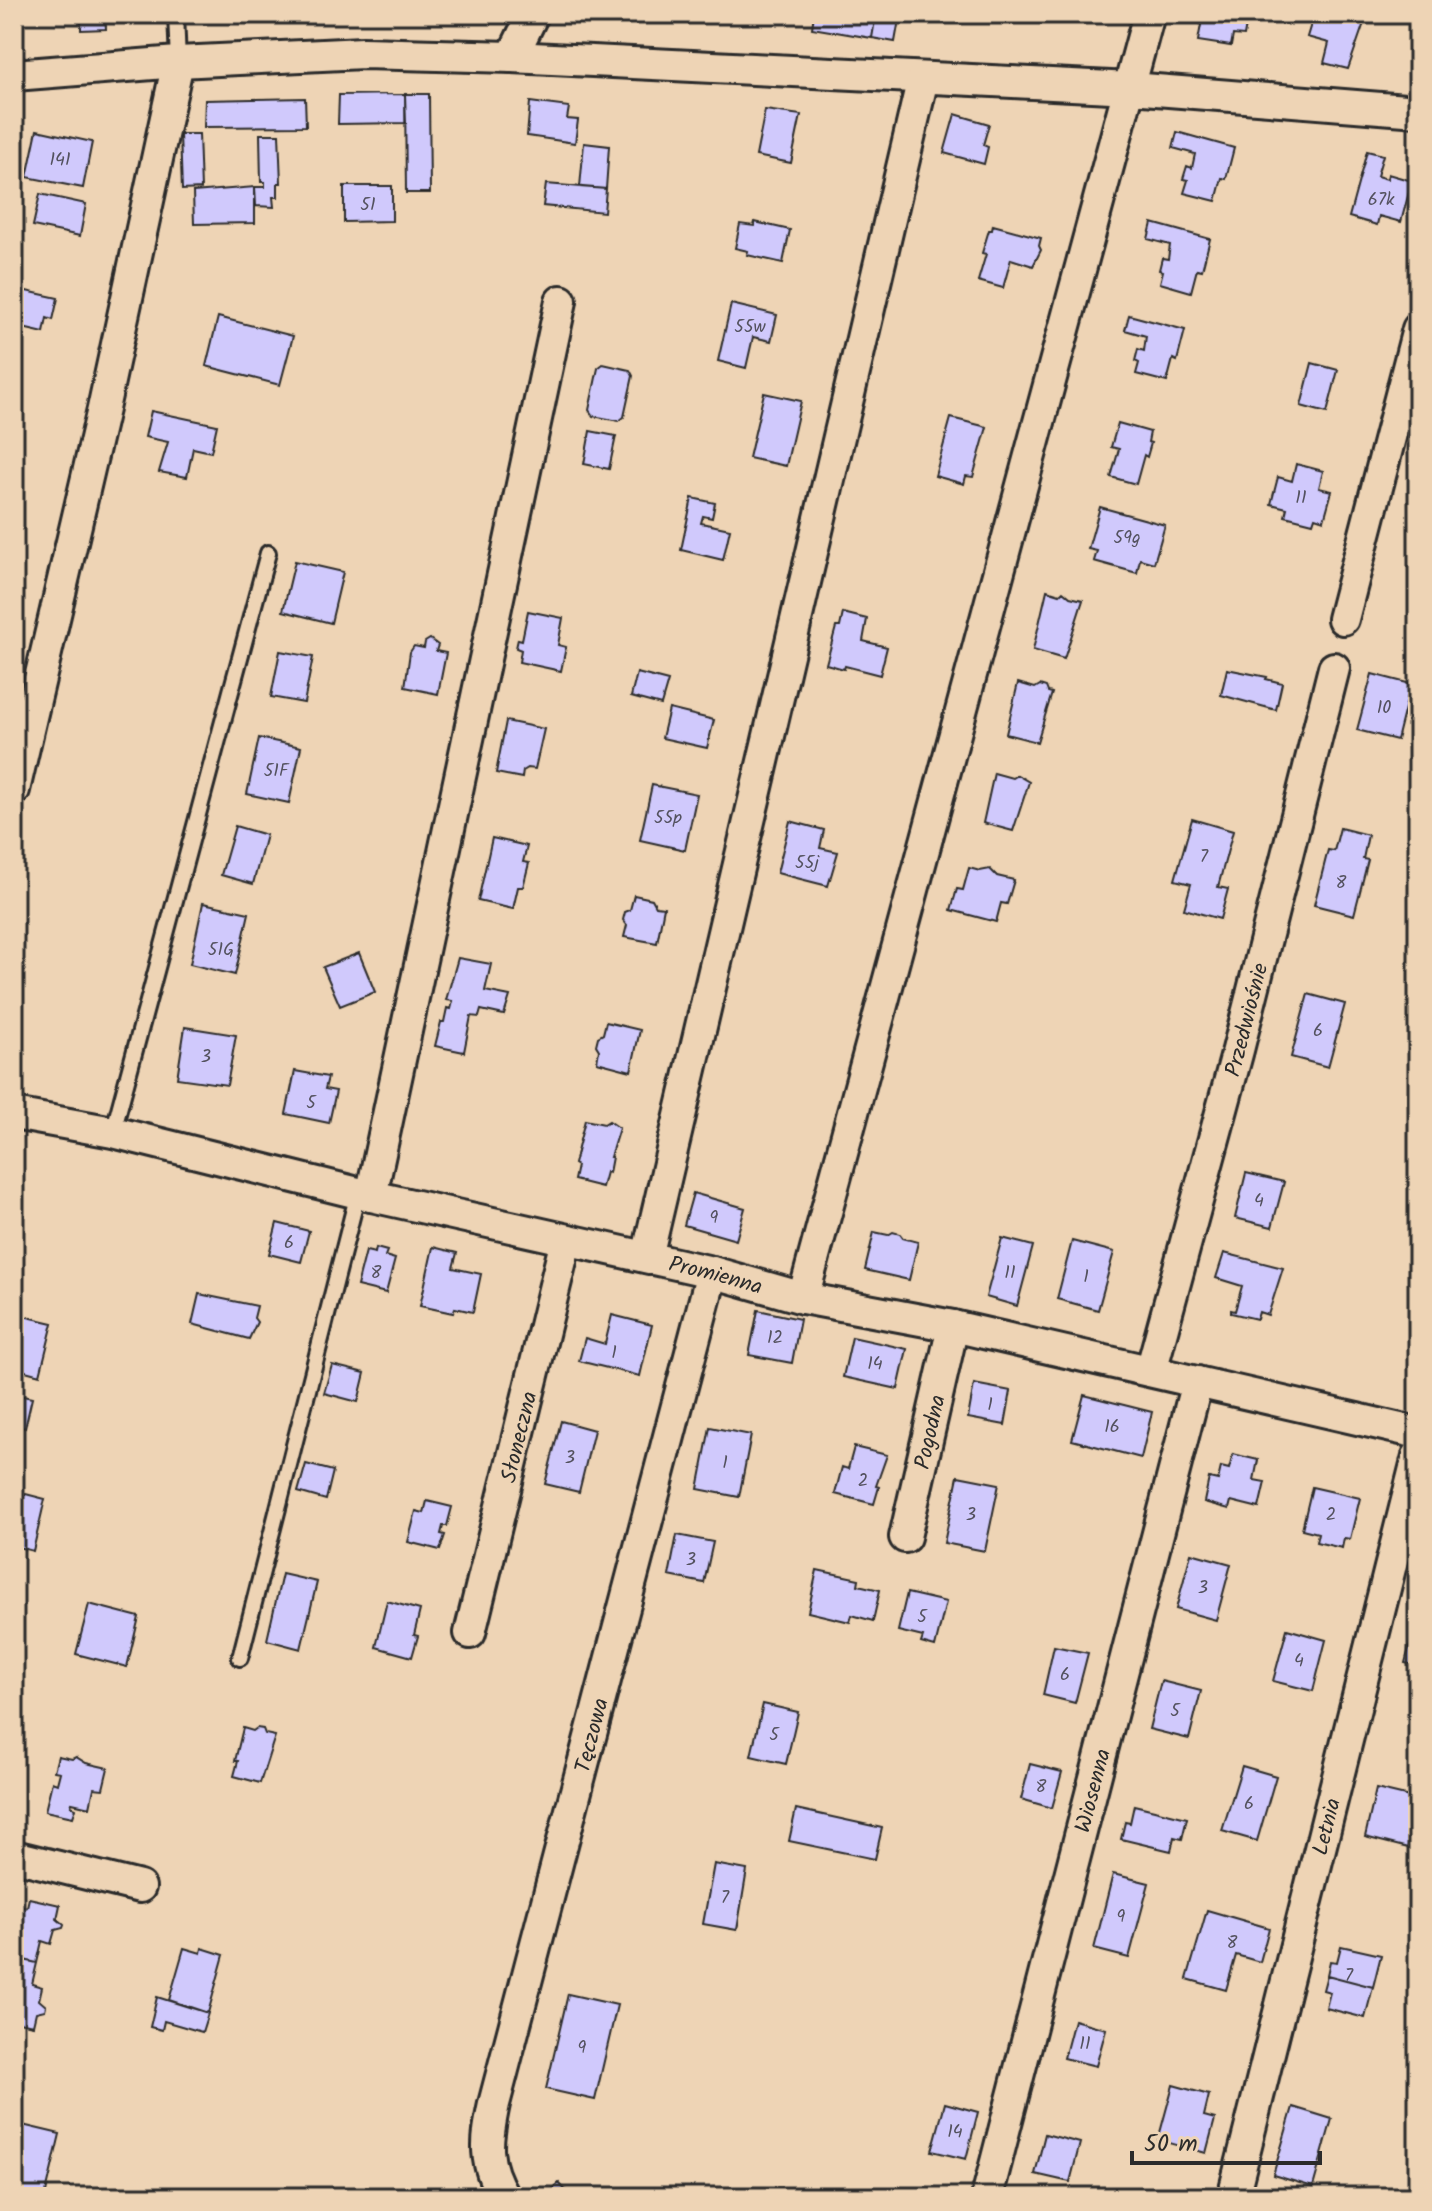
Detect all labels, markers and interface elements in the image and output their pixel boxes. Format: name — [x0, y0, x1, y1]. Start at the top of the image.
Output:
house number: 141 — [49, 146, 71, 175]
house number: 67k — [1368, 186, 1395, 215]
house number: 51 — [360, 191, 376, 220]
house number: 55w — [734, 313, 767, 342]
house number: 11 — [1295, 484, 1307, 513]
house number: 59g — [1114, 524, 1141, 553]
house number: 10 — [1377, 694, 1391, 723]
house number: 51F — [264, 757, 290, 786]
house number: 55p — [654, 804, 682, 833]
house number: 7 — [1200, 843, 1209, 872]
house number: 55j — [795, 849, 820, 878]
house number: 8 — [1336, 869, 1347, 898]
house number: 51G — [208, 936, 234, 965]
street label: Przedwiośnie — [1217, 959, 1279, 1081]
house number: 6 — [1313, 1017, 1323, 1046]
house number: 3 — [201, 1043, 211, 1072]
house number: 5 — [306, 1089, 317, 1118]
house number: 4 — [1254, 1187, 1264, 1216]
house number: 9 — [710, 1204, 719, 1233]
house number: 6 — [284, 1229, 294, 1258]
street label: Promienna — [665, 1248, 766, 1306]
house number: 8 — [371, 1259, 382, 1288]
house number: 11 — [1004, 1259, 1016, 1288]
house number: 1 — [1083, 1263, 1089, 1292]
house number: 12 — [767, 1324, 783, 1353]
house number: 1 — [611, 1339, 617, 1368]
house number: 14 — [867, 1350, 883, 1379]
street label: Słoneczna — [492, 1388, 548, 1487]
house number: 1 — [987, 1391, 993, 1420]
street label: Pogodna — [906, 1392, 957, 1473]
house number: 16 — [1104, 1413, 1120, 1442]
house number: 3 — [565, 1444, 575, 1473]
house number: 1 — [722, 1449, 728, 1478]
house number: 2 — [858, 1467, 868, 1496]
house number: 3 — [966, 1501, 976, 1530]
house number: 2 — [1326, 1501, 1336, 1530]
house number: 3 — [686, 1546, 696, 1575]
house number: 3 — [1198, 1574, 1208, 1603]
house number: 5 — [917, 1603, 928, 1632]
house number: 4 — [1294, 1647, 1304, 1676]
house number: 6 — [1060, 1661, 1070, 1690]
street label: Tęczowa — [567, 1695, 620, 1777]
house number: 5 — [1170, 1697, 1181, 1726]
house number: 5 — [769, 1721, 780, 1750]
street label: Wiosenna — [1067, 1745, 1122, 1837]
house number: 8 — [1036, 1773, 1047, 1802]
house number: 6 — [1244, 1790, 1254, 1819]
street label: Letnia — [1304, 1795, 1352, 1859]
house number: 7 — [721, 1884, 730, 1913]
house number: 9 — [1117, 1903, 1126, 1932]
house number: 8 — [1227, 1929, 1238, 1958]
house number: 7 — [1345, 1962, 1354, 1991]
house number: 11 — [1079, 2030, 1091, 2059]
house number: 9 — [578, 2034, 587, 2063]
scale bar — [1132, 2115, 1320, 2165]
house number: 14 — [947, 2118, 963, 2147]
text: 50 m — [1144, 2125, 1198, 2164]

